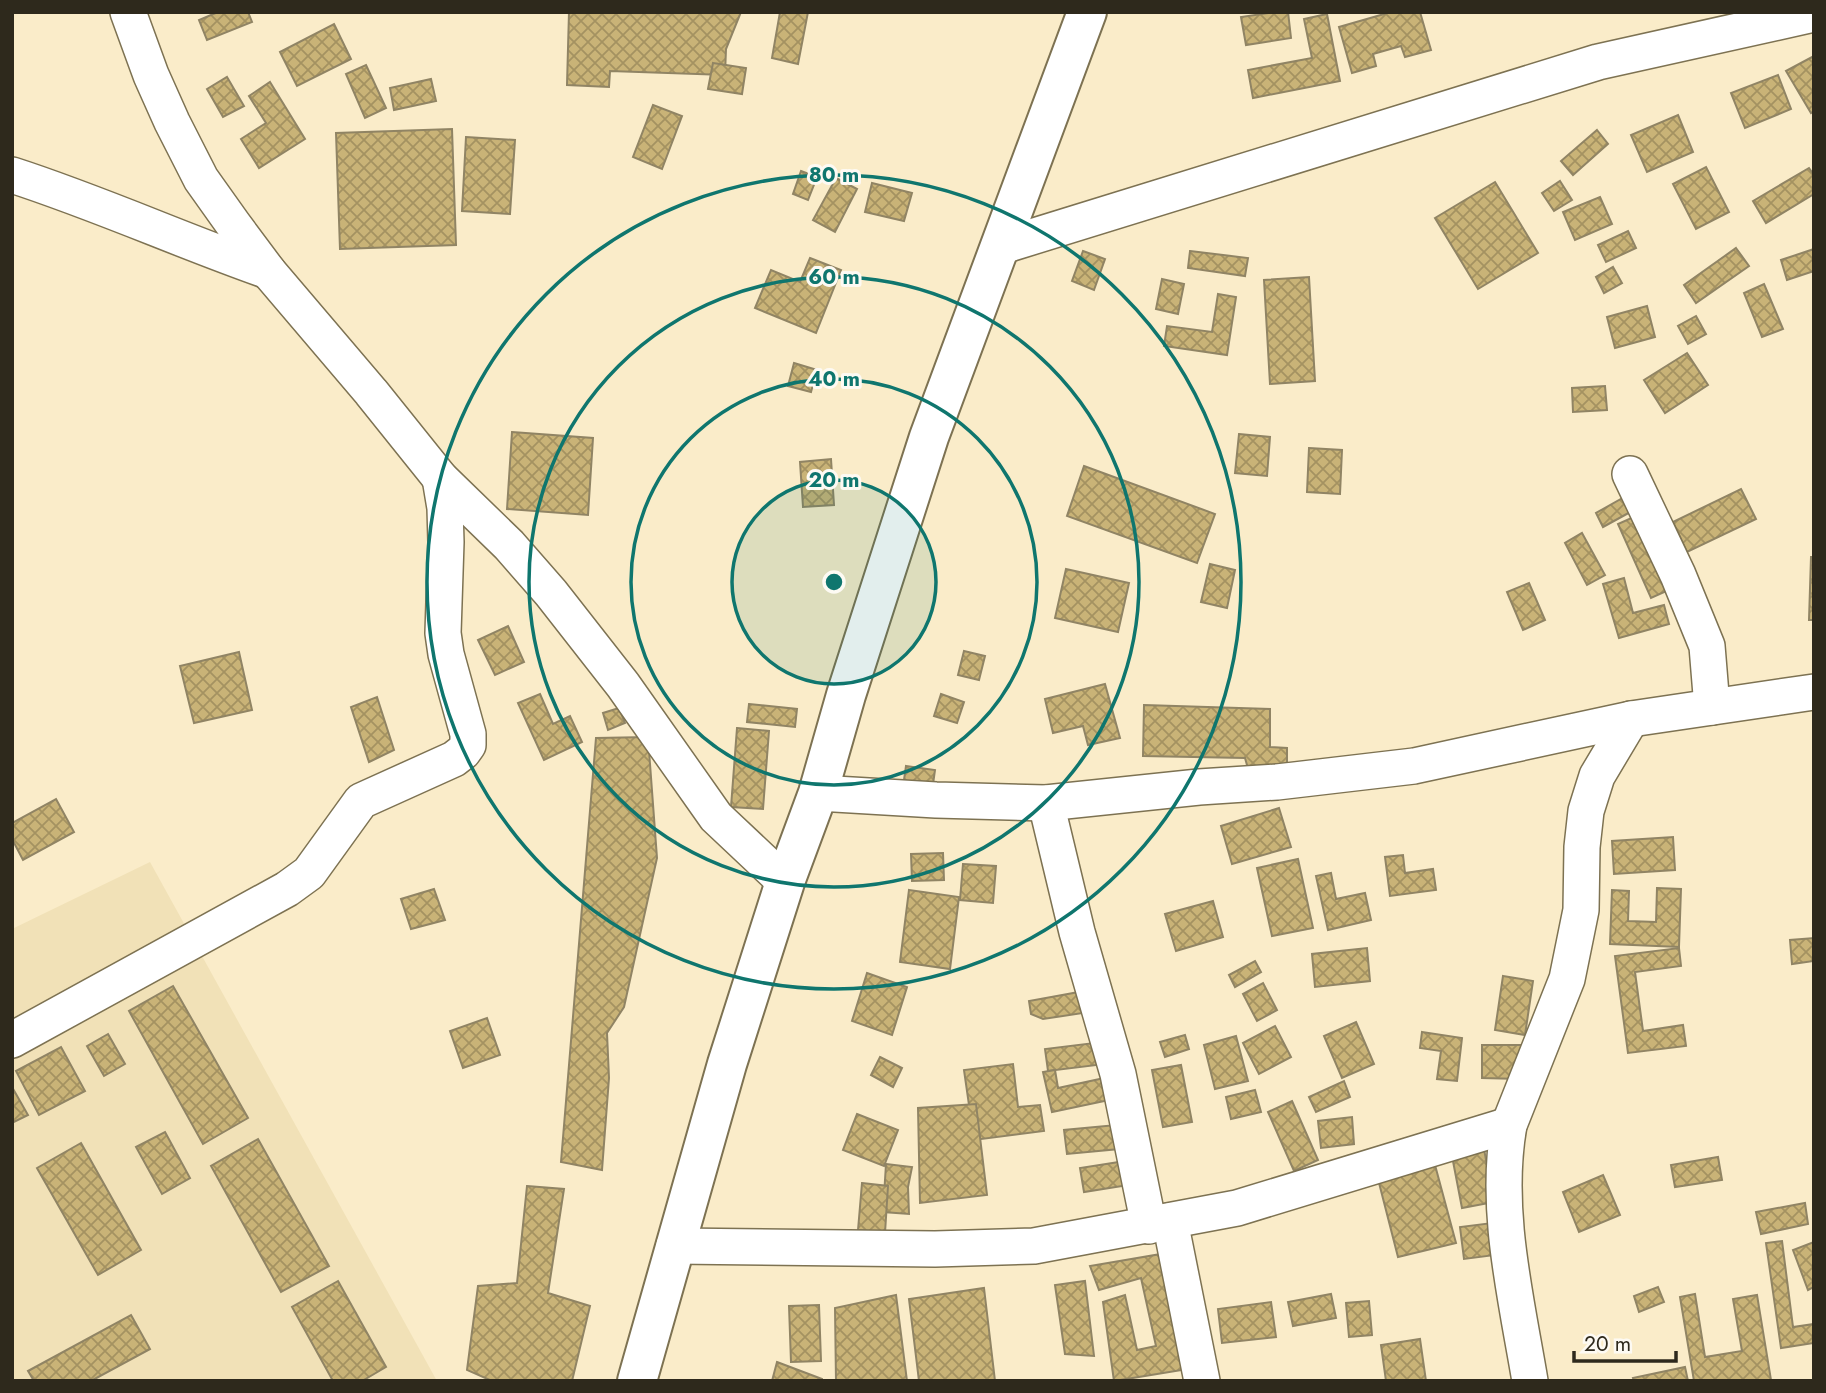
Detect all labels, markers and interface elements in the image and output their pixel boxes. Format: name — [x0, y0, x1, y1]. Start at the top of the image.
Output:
text: 80 m — [809, 160, 859, 190]
text: 60 m — [808, 262, 860, 292]
text: 40 m — [808, 364, 860, 394]
text: 20 m — [808, 465, 860, 495]
centre of rings — [822, 570, 846, 594]
scale bar — [1574, 1320, 1675, 1364]
text: 20 m — [1584, 1329, 1631, 1359]

